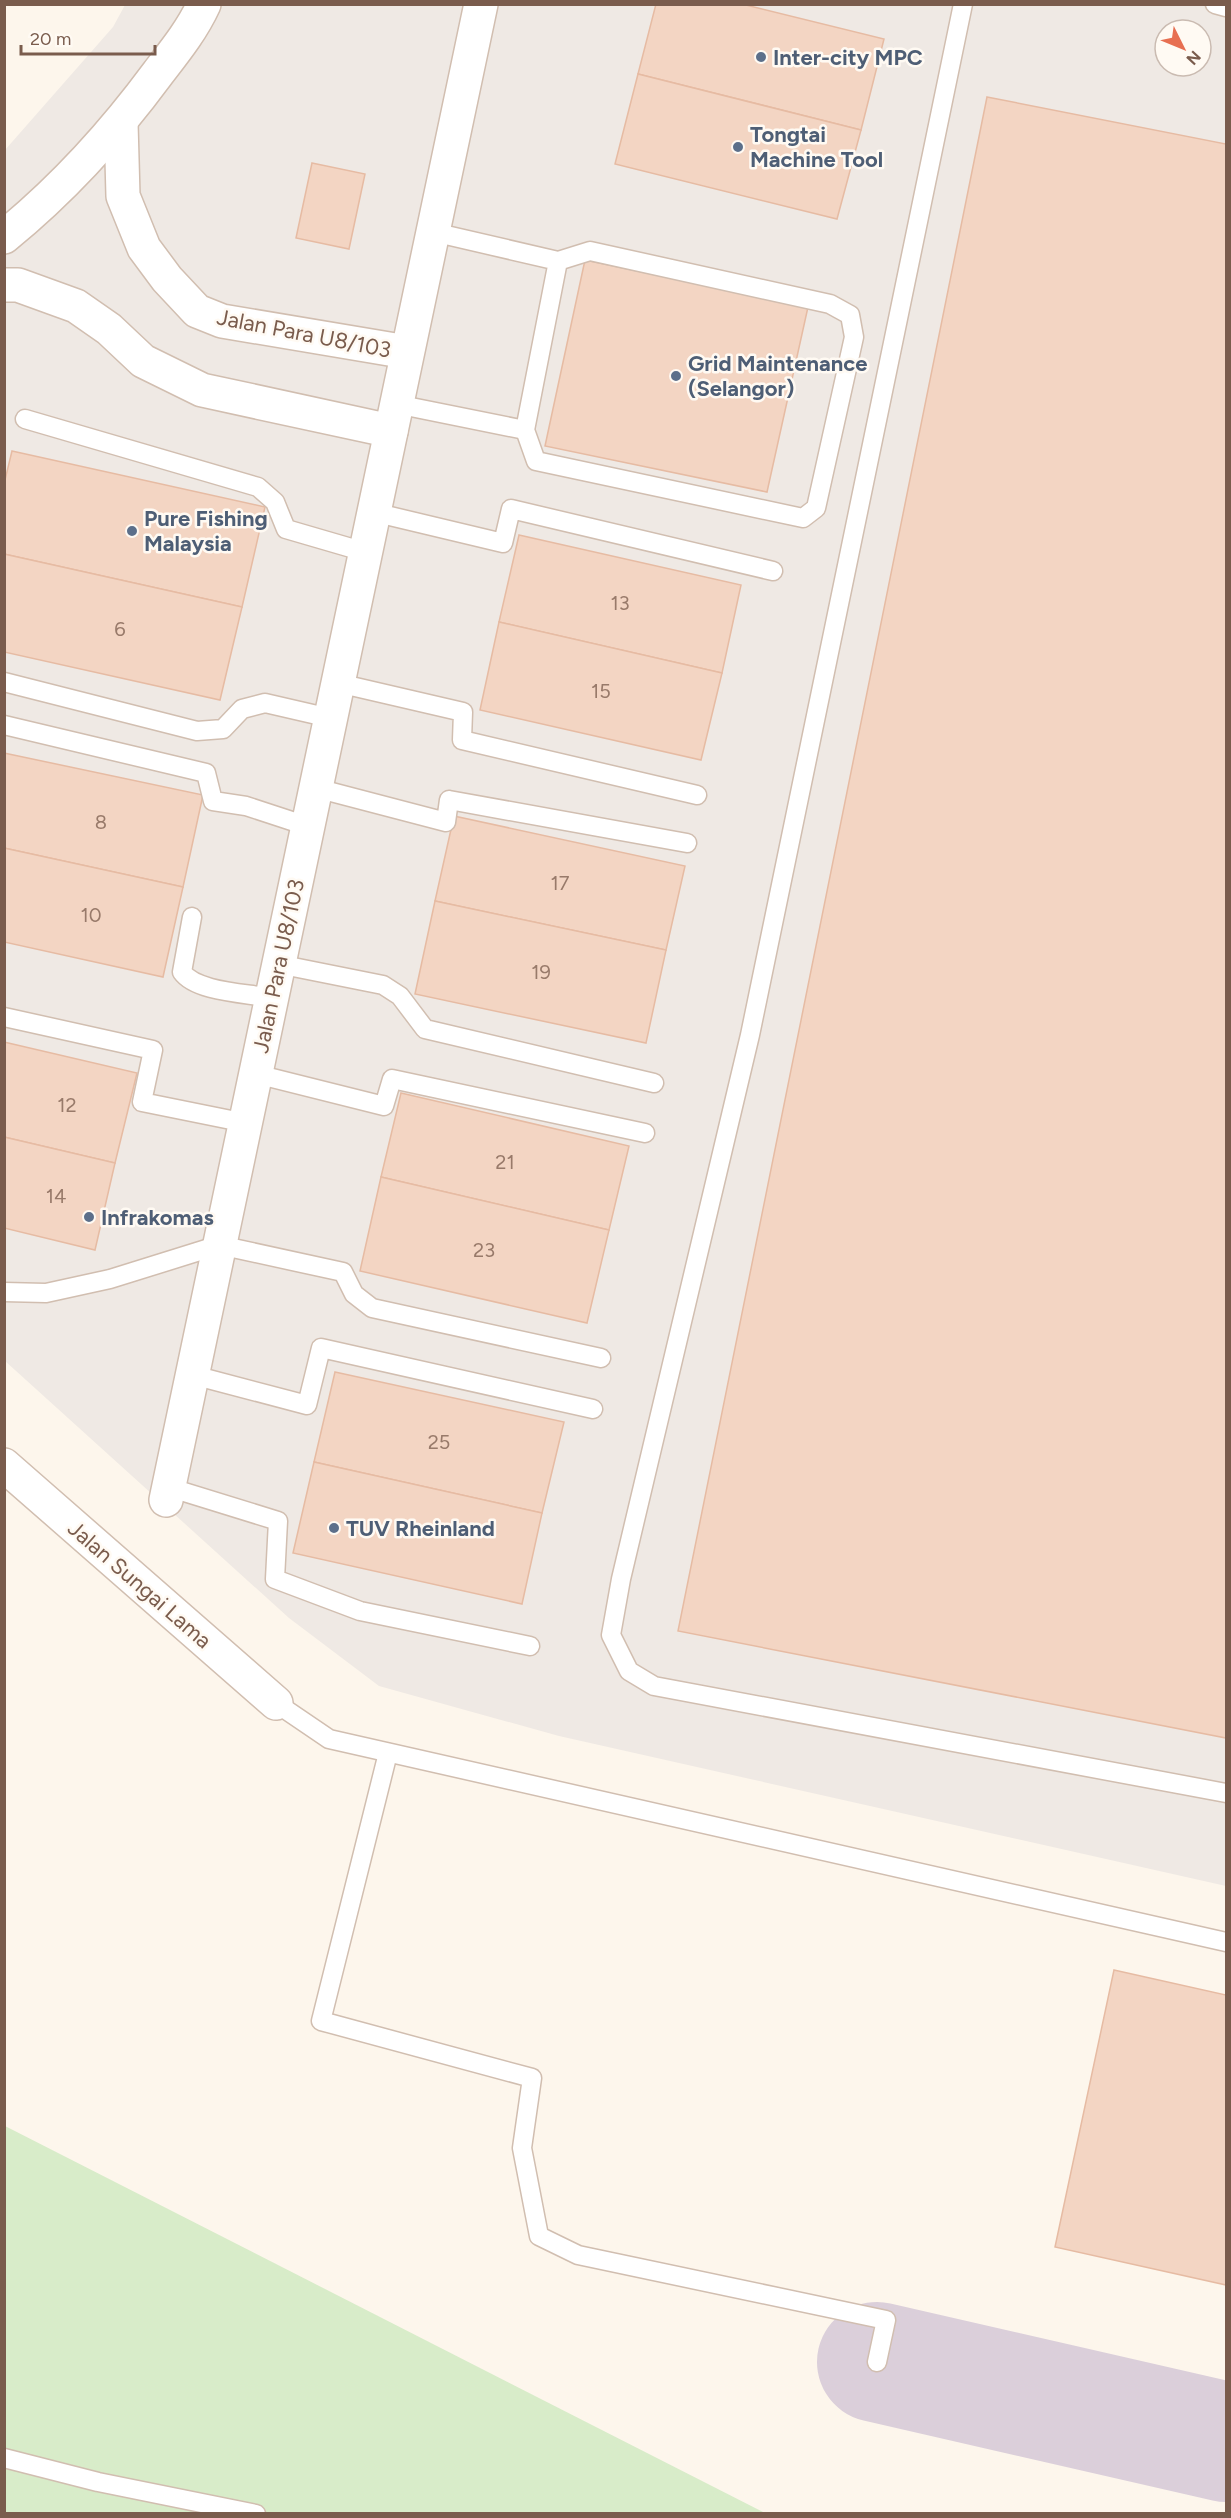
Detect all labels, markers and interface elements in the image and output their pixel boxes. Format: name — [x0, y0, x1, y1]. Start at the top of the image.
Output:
scale bar — [21, 18, 154, 56]
north arrow — [1153, 18, 1213, 78]
text: 20 m — [30, 28, 71, 50]
place label: Inter-city MPC — [773, 44, 923, 71]
text: N — [1182, 47, 1205, 69]
marker: Inter-city MPC — [754, 50, 768, 64]
place label: Tongtai Machine Tool — [750, 121, 883, 173]
marker: Tongtai Machine Tool — [731, 140, 745, 154]
street label: Jalan Para U8/103 — [214, 303, 393, 364]
place label: Grid Maintenance (Selangor) — [688, 350, 867, 402]
marker: Grid Maintenance (Selangor) — [669, 369, 683, 383]
place label: Pure Fishing Malaysia — [144, 505, 268, 557]
marker: Pure Fishing Malaysia — [125, 524, 139, 538]
house number: 13 — [610, 591, 630, 615]
house number: 6 — [114, 617, 126, 641]
house number: 15 — [591, 679, 611, 703]
house number: 8 — [95, 810, 107, 834]
house number: 17 — [551, 871, 570, 895]
street label: Jalan Para U8/103 — [247, 877, 310, 1055]
house number: 10 — [80, 903, 102, 927]
house number: 19 — [531, 960, 551, 984]
house number: 12 — [57, 1093, 77, 1117]
house number: 21 — [495, 1150, 515, 1174]
house number: 14 — [46, 1184, 66, 1208]
place label: Infrakomas — [101, 1204, 214, 1231]
marker: Infrakomas — [82, 1210, 96, 1224]
house number: 23 — [473, 1238, 495, 1262]
house number: 25 — [428, 1430, 450, 1454]
street label: Jalan Sungai Lama — [62, 1515, 217, 1654]
place label: TUV Rheinland — [346, 1515, 495, 1542]
marker: TUV Rheinland — [327, 1521, 341, 1535]

